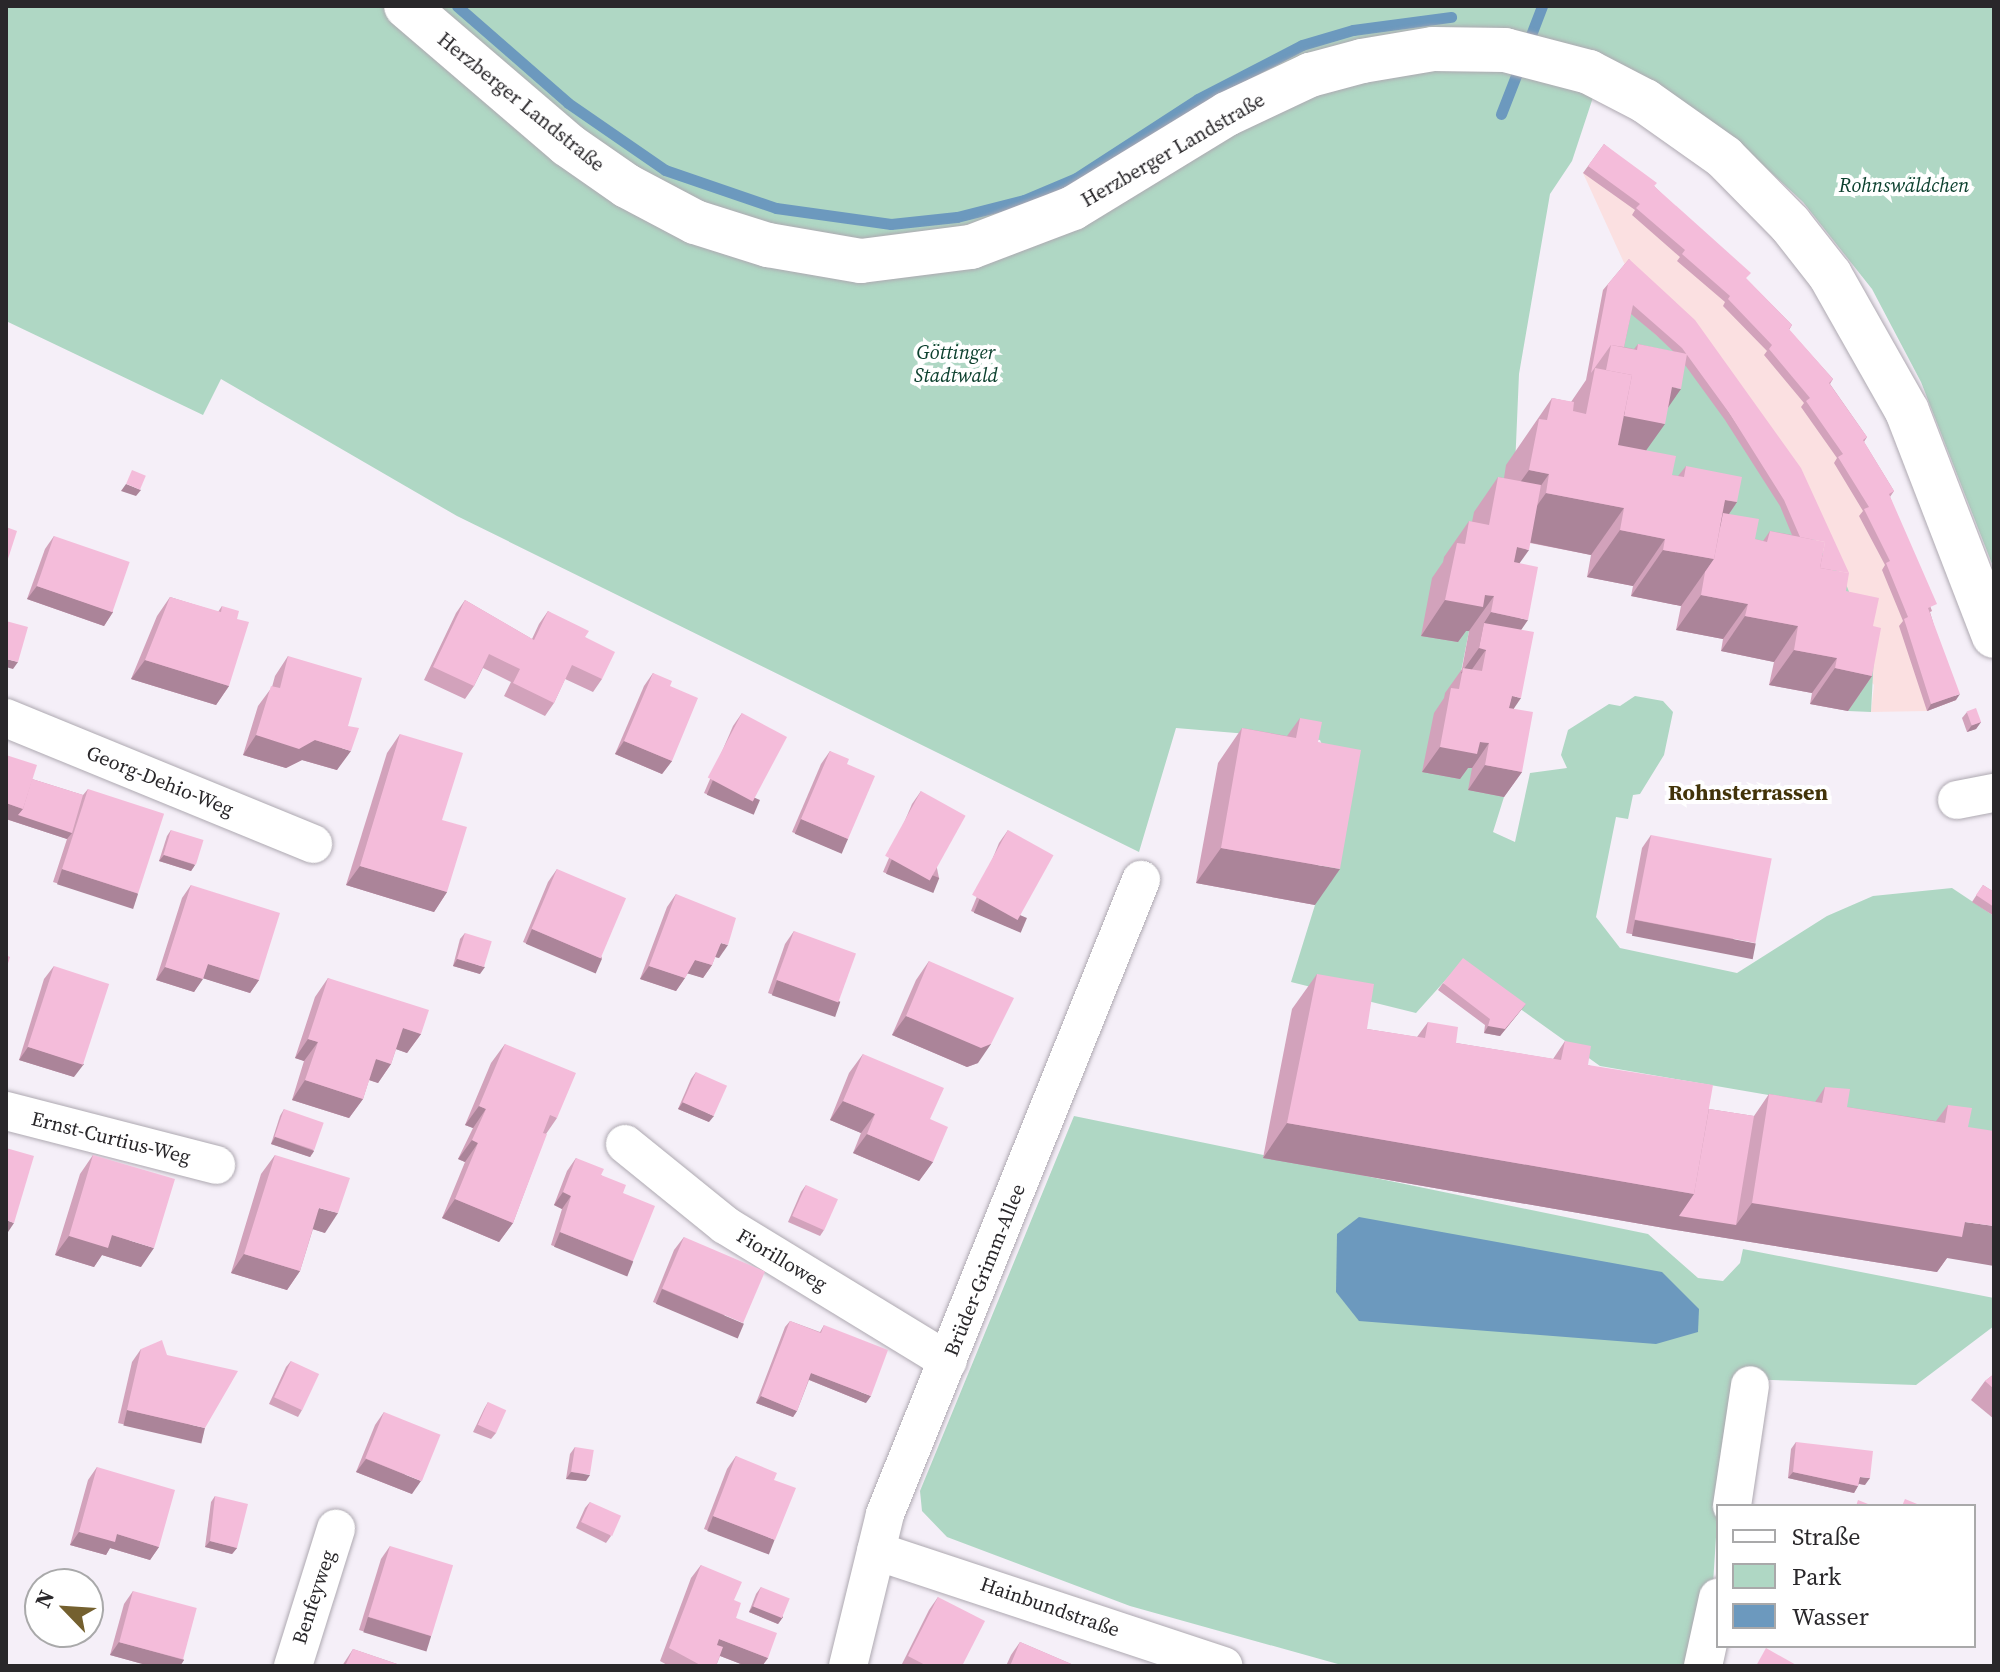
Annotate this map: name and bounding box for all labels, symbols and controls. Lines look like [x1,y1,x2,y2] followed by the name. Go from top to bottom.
[433,27,609,177] street label: Herzberger Landstraße
[1077,88,1269,212] street label: Herzberger Landstraße
[1839,173,1969,197] park label: Rohnswäldchen
[914,340,998,387] park label: Göttinger Stadtwald
[83,741,237,821] street label: Georg-Dehio-Weg
[1668,780,1828,806] district label: Rohnsterrassen
[29,1107,193,1169] street label: Ernst-Curtius-Weg
[939,1180,1031,1360] street label: Brüder-Grimm-Allee
[733,1224,831,1296] street label: Fiorilloweg
[1716,1504,1976,1648] legend
[1792,1520,1860,1553] text: Straße
[288,1547,340,1647] street label: Benfeyweg
[1792,1560,1841,1593] text: Park
[24,1568,104,1648] north arrow
[977,1572,1123,1642] street label: Hainbundstraße
[27,1585,61,1612] text: N
[1792,1600,1869,1633] text: Wasser

